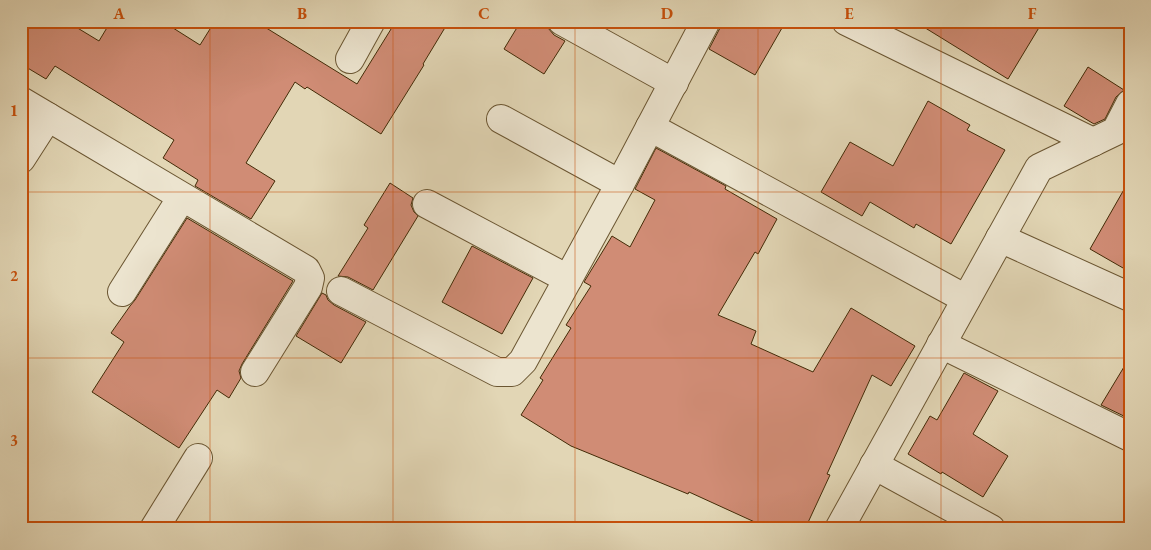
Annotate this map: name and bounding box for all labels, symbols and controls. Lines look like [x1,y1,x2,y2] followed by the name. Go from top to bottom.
[112,3,125,24] text: A
[297,3,307,24] text: B
[478,3,490,24] text: C
[661,3,673,24] text: D
[844,3,854,24] text: E
[1028,3,1037,24] text: F
[10,100,18,121] text: 1
[10,265,19,286] text: 2
[10,430,18,451] text: 3

